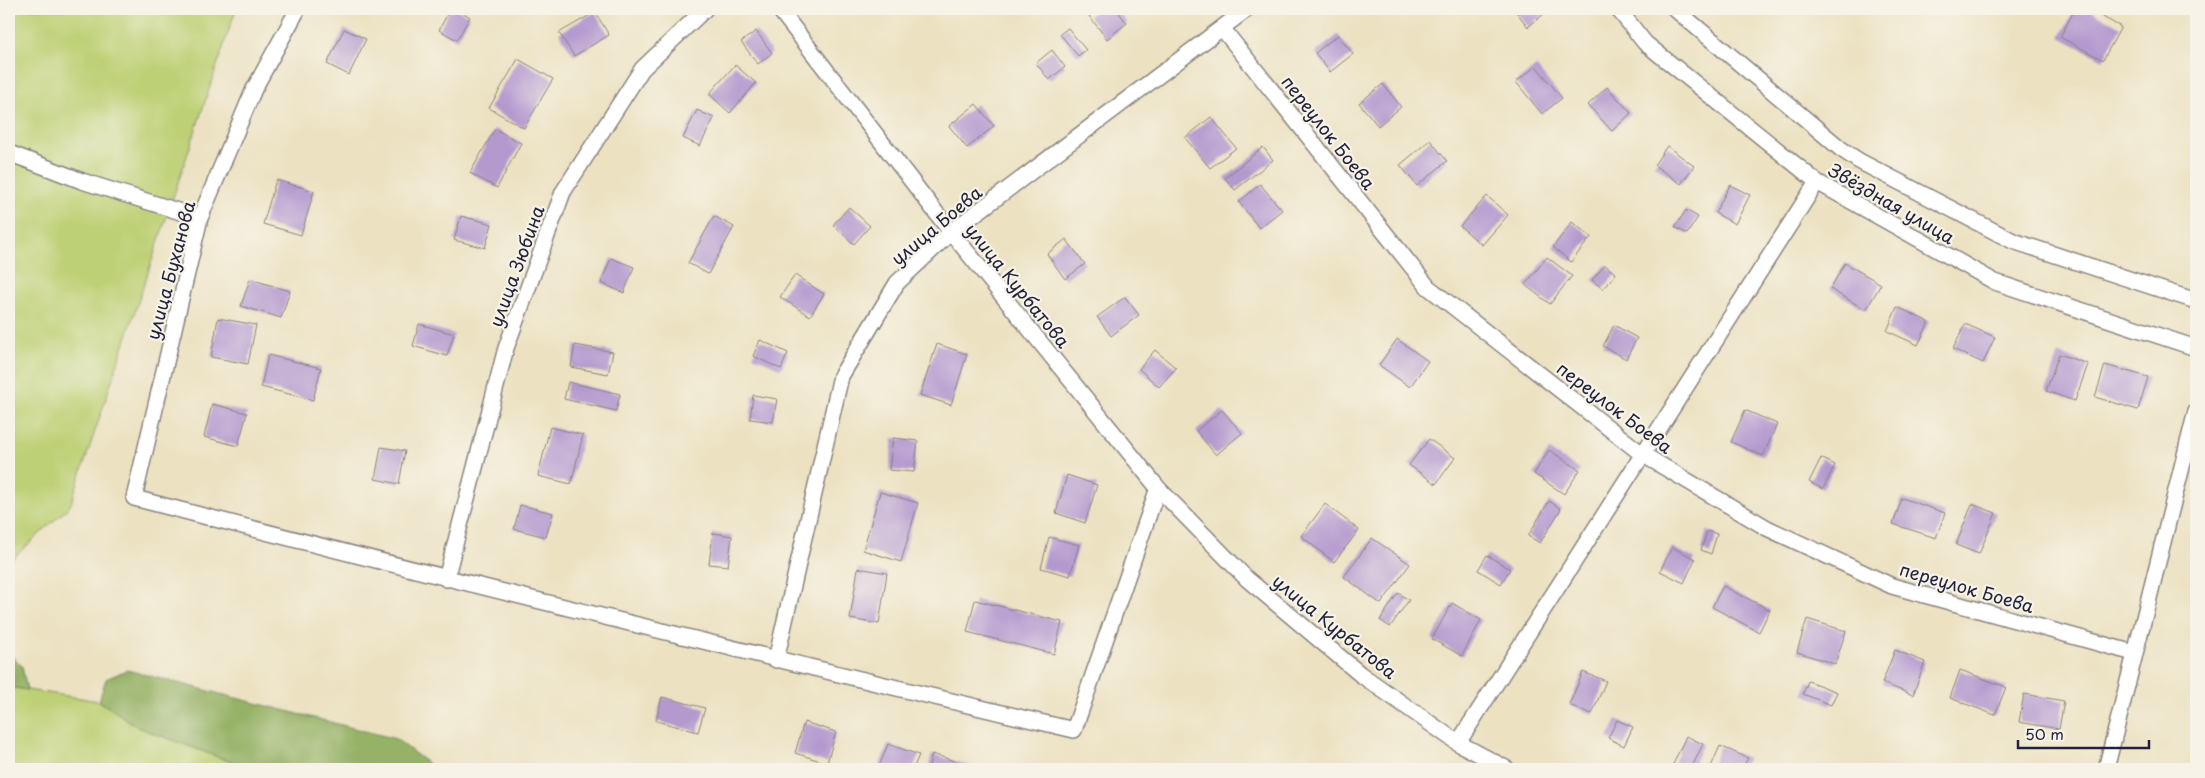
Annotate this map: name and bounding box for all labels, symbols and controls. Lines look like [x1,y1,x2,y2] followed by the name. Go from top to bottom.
[1276,69,1383,196] street label: переулок Боева
[1824,156,1961,250] street label: Звёздная улица
[885,178,988,271] street label: улица Боева
[138,197,202,343] street label: улица Буханова
[482,201,551,331] street label: улица Зюбина
[959,217,1077,354] street label: улица Курбатова
[1551,354,1679,460] street label: переулок Боева
[1897,555,2038,619] street label: переулок Боева
[1267,567,1404,685] street label: улица Курбатова
[2018,718,2149,750] scale bar
[2025,722,2064,745] text: 50 m

